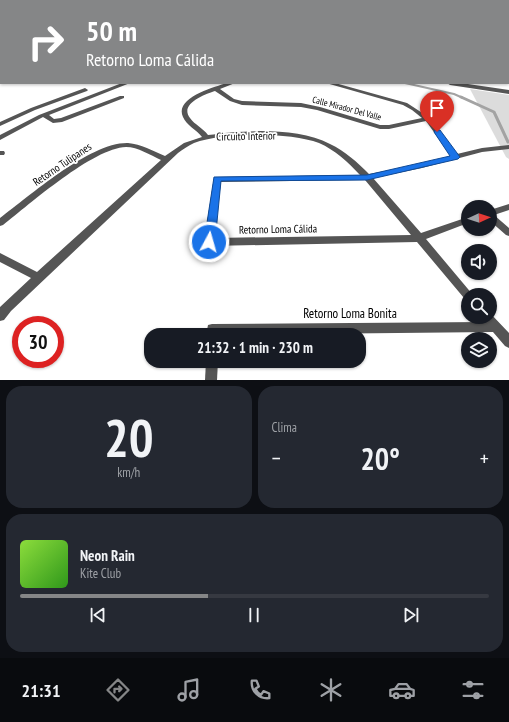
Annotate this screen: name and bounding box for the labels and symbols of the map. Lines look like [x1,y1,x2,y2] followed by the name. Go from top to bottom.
[420,91,454,132] pin
[311,94,383,123] street label: Calle Mirador Del Valle
[216,128,276,144] street label: Circuito Interior
[30,139,94,189] street label: Retorno Tulipanes
[461,200,497,236] north arrow
[188,221,230,263] position arrow
[239,221,317,237] street label: Retorno Loma Cálida
[303,305,397,322] street label: Retorno Loma Bonita
[12,316,64,368] speed limit sign: 30

